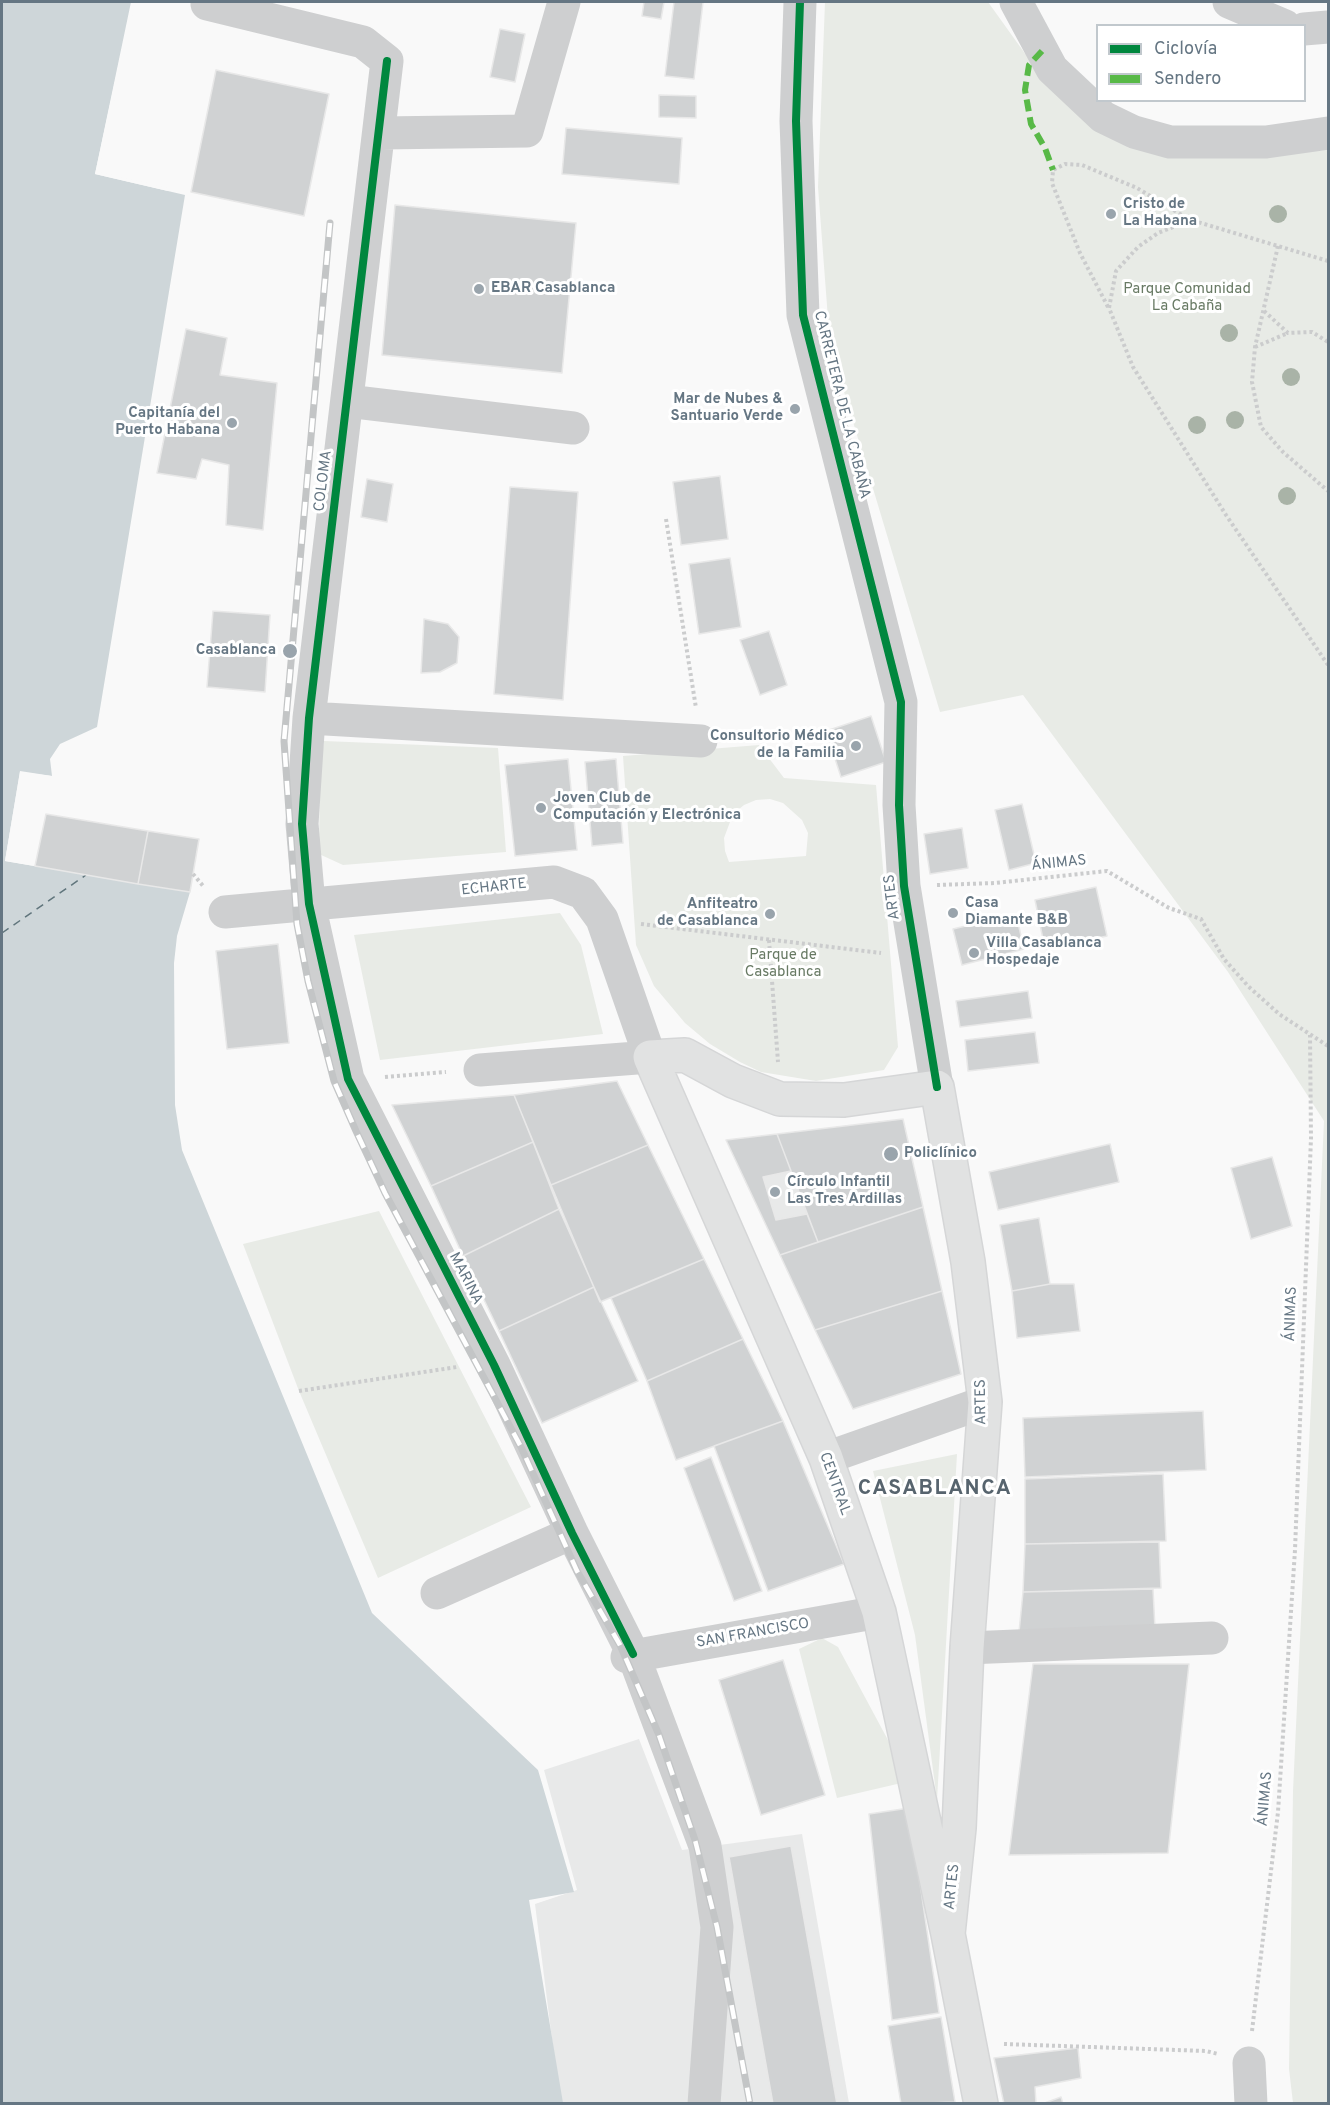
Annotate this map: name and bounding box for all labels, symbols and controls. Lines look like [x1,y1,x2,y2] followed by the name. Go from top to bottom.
[1096,24,1306,102] legend
[1154,38,1217,61] text: Ciclovía
[1154,68,1221,91] text: Sendero
[1123,196,1197,231] place label: Cristo de La Habana
[1104,207,1118,221] marker: Cristo de La Habana
[491,280,615,298] place label: EBAR Casablanca
[1123,281,1251,316] park label: Parque Comunidad La Cabaña
[472,282,486,296] marker: EBAR Casablanca
[809,309,873,501] street label: CARRETERA DE LA CABAÑA
[670,391,783,426] place label: Mar de Nubes & Santuario Verde
[788,402,802,416] marker: Mar de Nubes & Santuario Verde
[115,405,220,440] place label: Capitanía del Puerto Habana
[225,416,239,430] marker: Capitanía del Puerto Habana
[311,449,337,513] street label: COLOMA
[196,642,276,660] place label: Casablanca
[281,642,299,660] marker: Casablanca
[710,728,844,763] place label: Consultorio Médico de la Familia
[849,739,863,753] marker: Consultorio Médico de la Familia
[553,790,741,825] place label: Joven Club de Computación y Electrónica
[534,801,548,815] marker: Joven Club de Computación y Electrónica
[1031,852,1087,876] street label: ÁNIMAS
[881,873,905,921] street label: ARTES
[460,876,528,900] street label: ECHARTE
[965,895,1068,930] place label: Casa Diamante B&B
[657,896,758,931] place label: Anfiteatro de Casablanca
[946,906,960,920] marker: Casa Diamante B&B
[763,907,777,921] marker: Anfiteatro de Casablanca
[986,935,1102,970] place label: Villa Casablanca Hospedaje
[967,946,981,960] marker: Villa Casablanca Hospedaje
[745,947,821,982] park label: Parque de Casablanca
[882,1145,900,1163] marker: Policlínico
[904,1145,977,1163] place label: Policlínico
[787,1174,902,1209] place label: Círculo Infantil Las Tres Ardillas
[768,1185,782,1199] marker: Círculo Infantil Las Tres Ardillas
[444,1250,486,1308] street label: MARINA
[1282,1286,1302,1342] street label: ÁNIMAS
[973,1379,991,1425] street label: ARTES
[814,1450,854,1518] street label: CENTRAL
[858,1477,1012,1503] district label: CASABLANCA
[695,1615,811,1653] street label: SAN FRANCISCO
[1255,1771,1277,1827] street label: ÁNIMAS
[942,1863,964,1911] street label: ARTES

